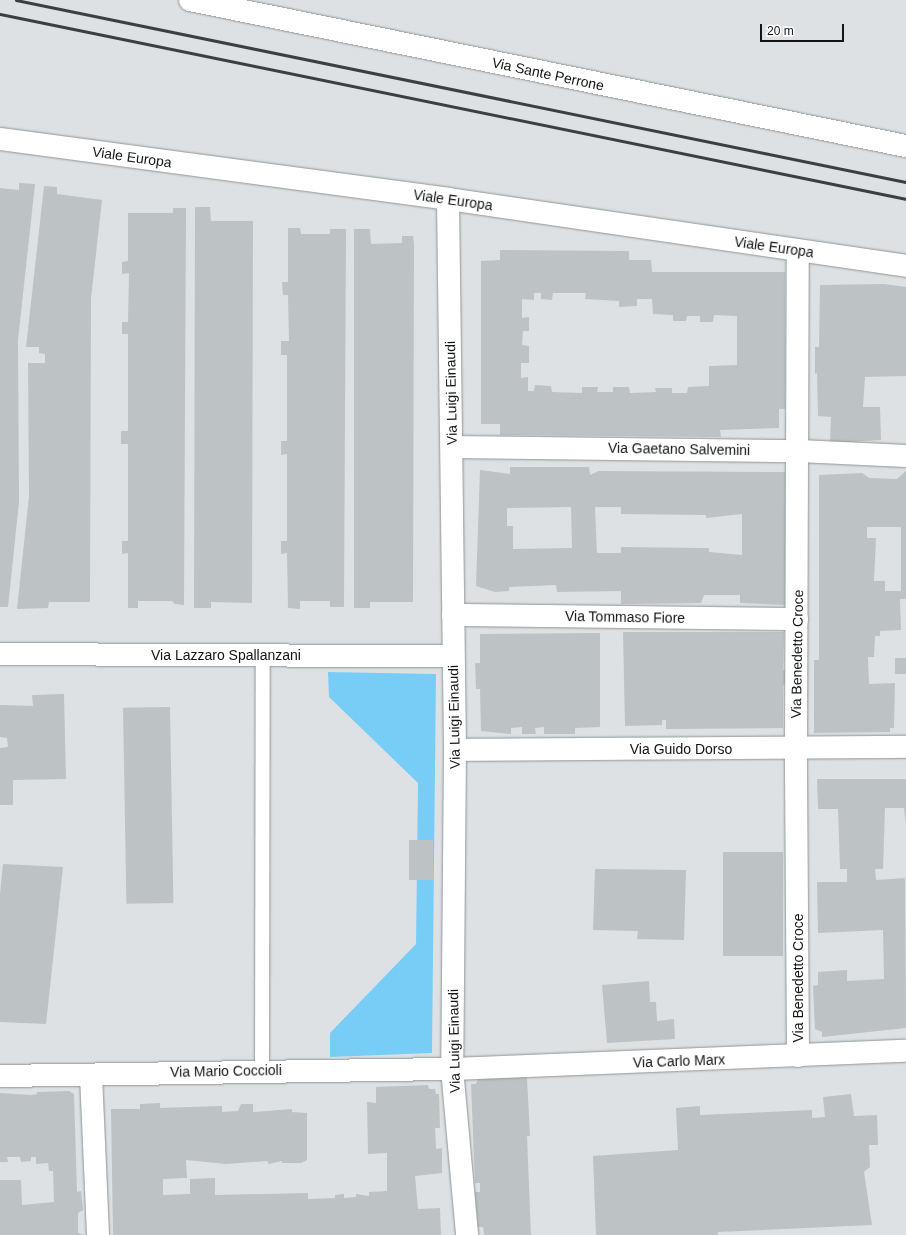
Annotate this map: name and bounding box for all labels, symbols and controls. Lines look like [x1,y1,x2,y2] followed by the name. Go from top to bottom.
[762,16,846,42] scale bar
[767,24,794,38] text: 20 m
[490,54,606,94] street label: Via Sante Perrone
[91,143,173,171] street label: Viale Europa
[412,186,494,214] street label: Viale Europa
[733,233,815,261] street label: Viale Europa
[442,341,460,445] street label: Via Luigi Einaudi
[608,439,750,459] street label: Via Gaetano Salvemini
[787,589,807,719] street label: Via Benedetto Croce
[565,608,685,626] street label: Via Tommaso Fiore
[151,647,301,663] street label: Via Lazzaro Spallanzani
[445,665,463,769] street label: Via Luigi Einaudi
[630,741,732,757] street label: Via Guido Dorso
[790,914,806,1042] street label: Via Benedetto Croce
[445,989,463,1093] street label: Via Luigi Einaudi
[633,1051,725,1071] street label: Via Carlo Marx
[170,1062,282,1080] street label: Via Mario Coccioli

